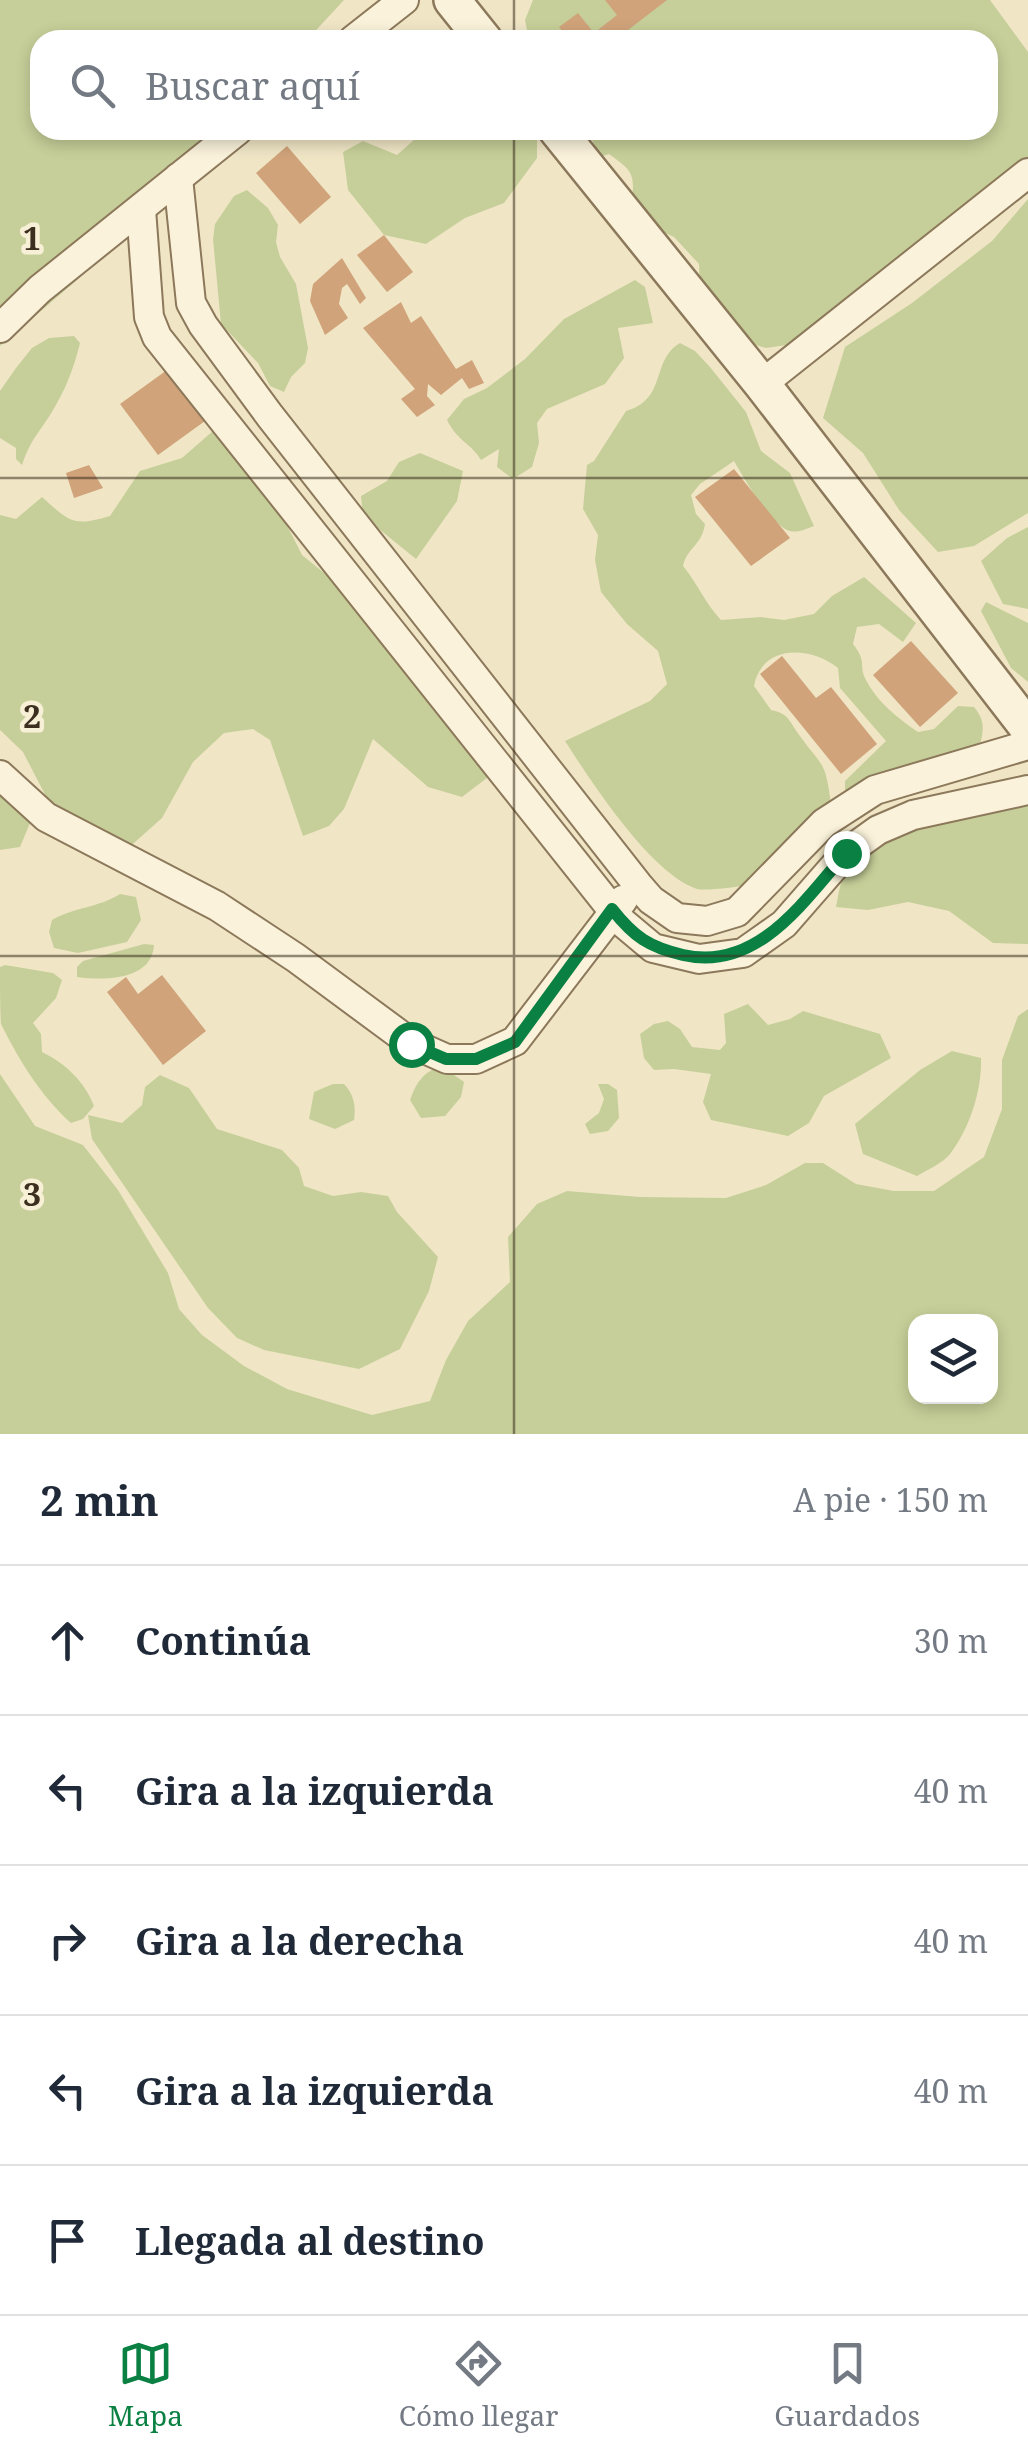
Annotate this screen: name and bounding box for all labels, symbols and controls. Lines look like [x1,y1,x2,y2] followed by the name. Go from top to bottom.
[30,30,998,140] search box
[65,58,120,113] icon: search
[145,59,360,111] text: Buscar aquí
[23,216,41,259] text: 1
[23,694,41,737] text: 2
[824,831,870,877] route end
[389,1022,435,1068] route start
[23,1172,41,1215] text: 3
[908,1314,998,1404] map controls
[908,1314,998,1404] button: layers
[40,1471,159,1528] text: 2 min
[793,1478,988,1521] text: A pie · 150 m
[40,1613,95,1668] icon: ahead
[135,1614,311,1666] text: Continúa
[914,1619,988,1662] text: 30 m
[40,1763,95,1818] icon: left
[135,1764,494,1816] text: Gira a la izquierda
[914,1769,988,1812] text: 40 m
[40,1913,95,1968] icon: right
[135,1914,464,1966] text: Gira a la derecha
[914,1919,988,1962] text: 40 m
[40,2063,95,2118] icon: left
[135,2064,494,2116] text: Gira a la izquierda
[914,2069,988,2112] text: 40 m
[40,2213,95,2268] icon: arrive
[135,2214,485,2266] text: Llegada al destino
[108,2336,183,2434] tab: Mapa
[399,2336,558,2434] tab: Cómo llegar
[774,2336,920,2434] tab: Guardados

